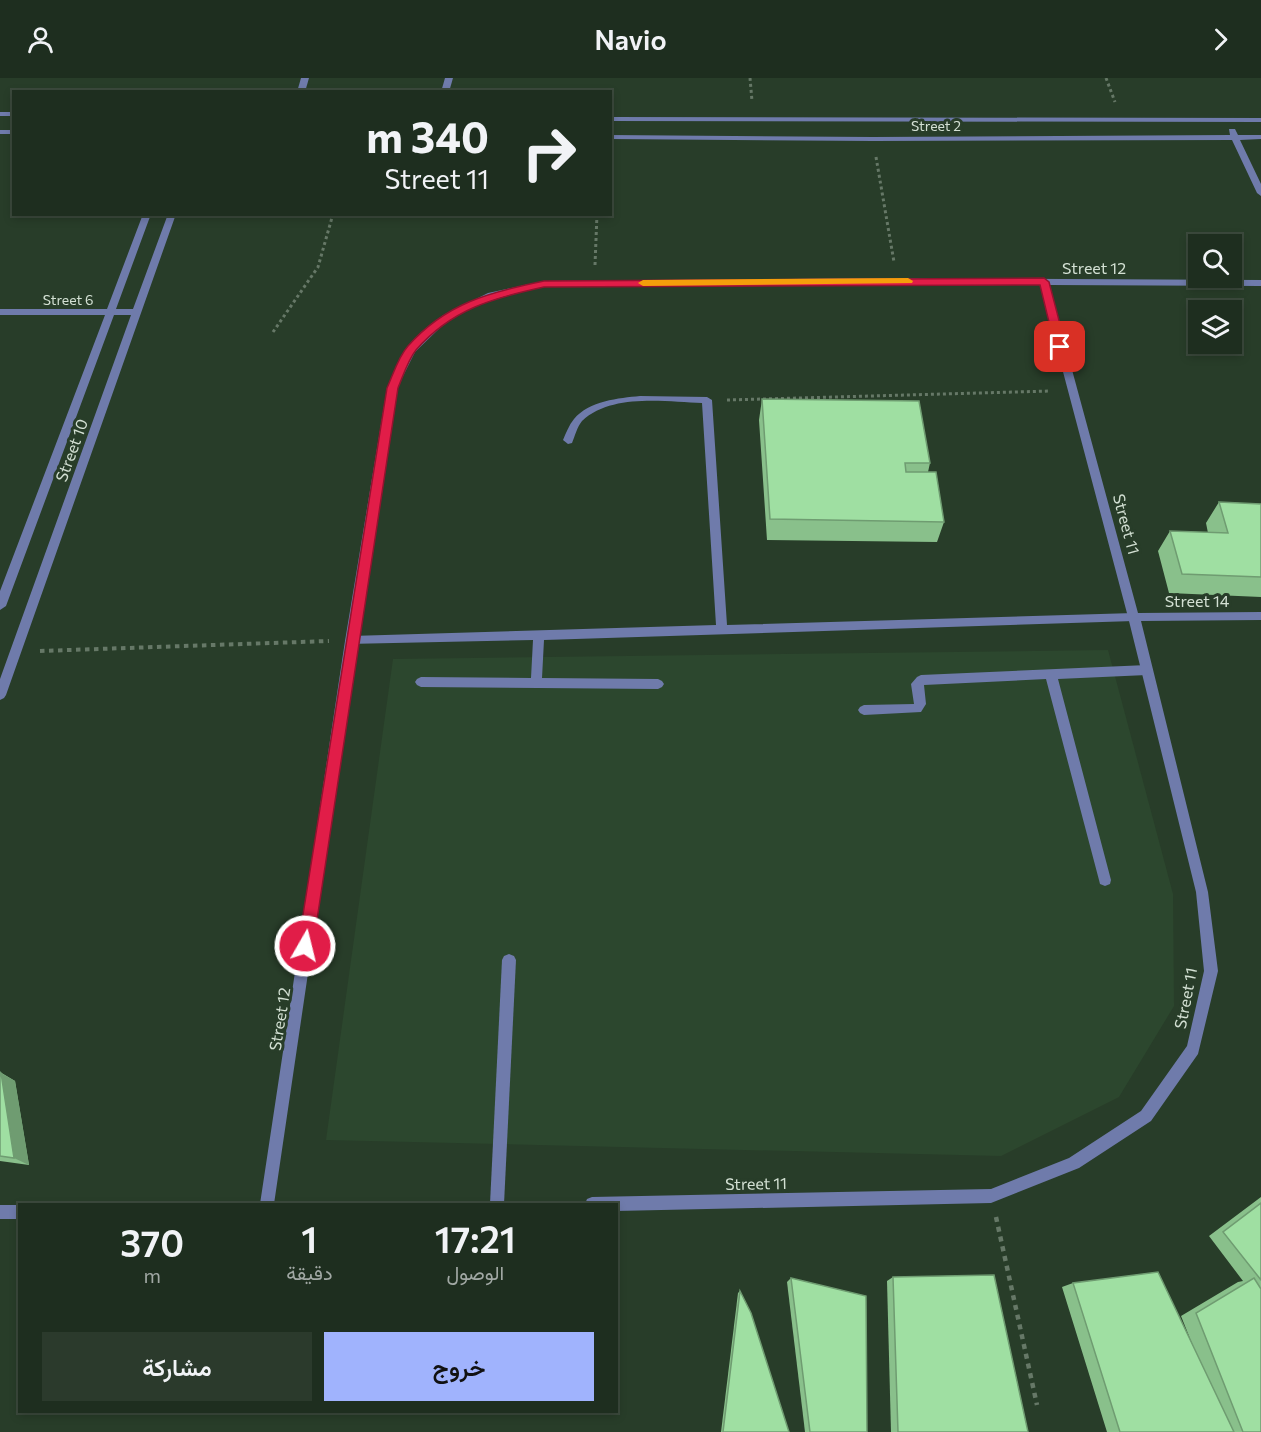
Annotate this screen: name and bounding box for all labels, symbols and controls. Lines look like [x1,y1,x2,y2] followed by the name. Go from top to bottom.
[24,23,57,56] icon: person
[594,23,667,56] text: Navio
[1204,23,1237,56] icon: forward
[366,110,489,162] text: 340 m
[510,114,588,192] icon: right
[911,117,961,134] street label: Street 2
[384,162,489,195] text: Street 11
[1188,234,1242,354] map controls
[1188,234,1242,288] button: search
[1062,258,1126,277] street label: Street 12
[43,291,93,308] street label: Street 6
[1188,300,1242,354] button: layers
[1034,321,1085,372] pin
[1043,330,1076,363] icon: arrive
[51,416,91,484] street label: Street 10
[1110,492,1144,556] street label: Street 11
[1165,591,1230,610] street label: Street 14
[273,914,337,978] position arrow
[1170,966,1200,1030] street label: Street 11
[265,986,293,1052] street label: Street 12
[725,1173,787,1193] street label: Street 11
[301,1216,317,1260] text: 1
[435,1216,516,1260] text: 17:21
[120,1220,184,1264] text: 370
[286,1260,333,1284] text: دقيقة
[446,1260,504,1284] text: الوصول
[143,1263,161,1287] text: m
[42,1332,312,1401] button: مشاركة
[324,1332,594,1401] button: خروج

